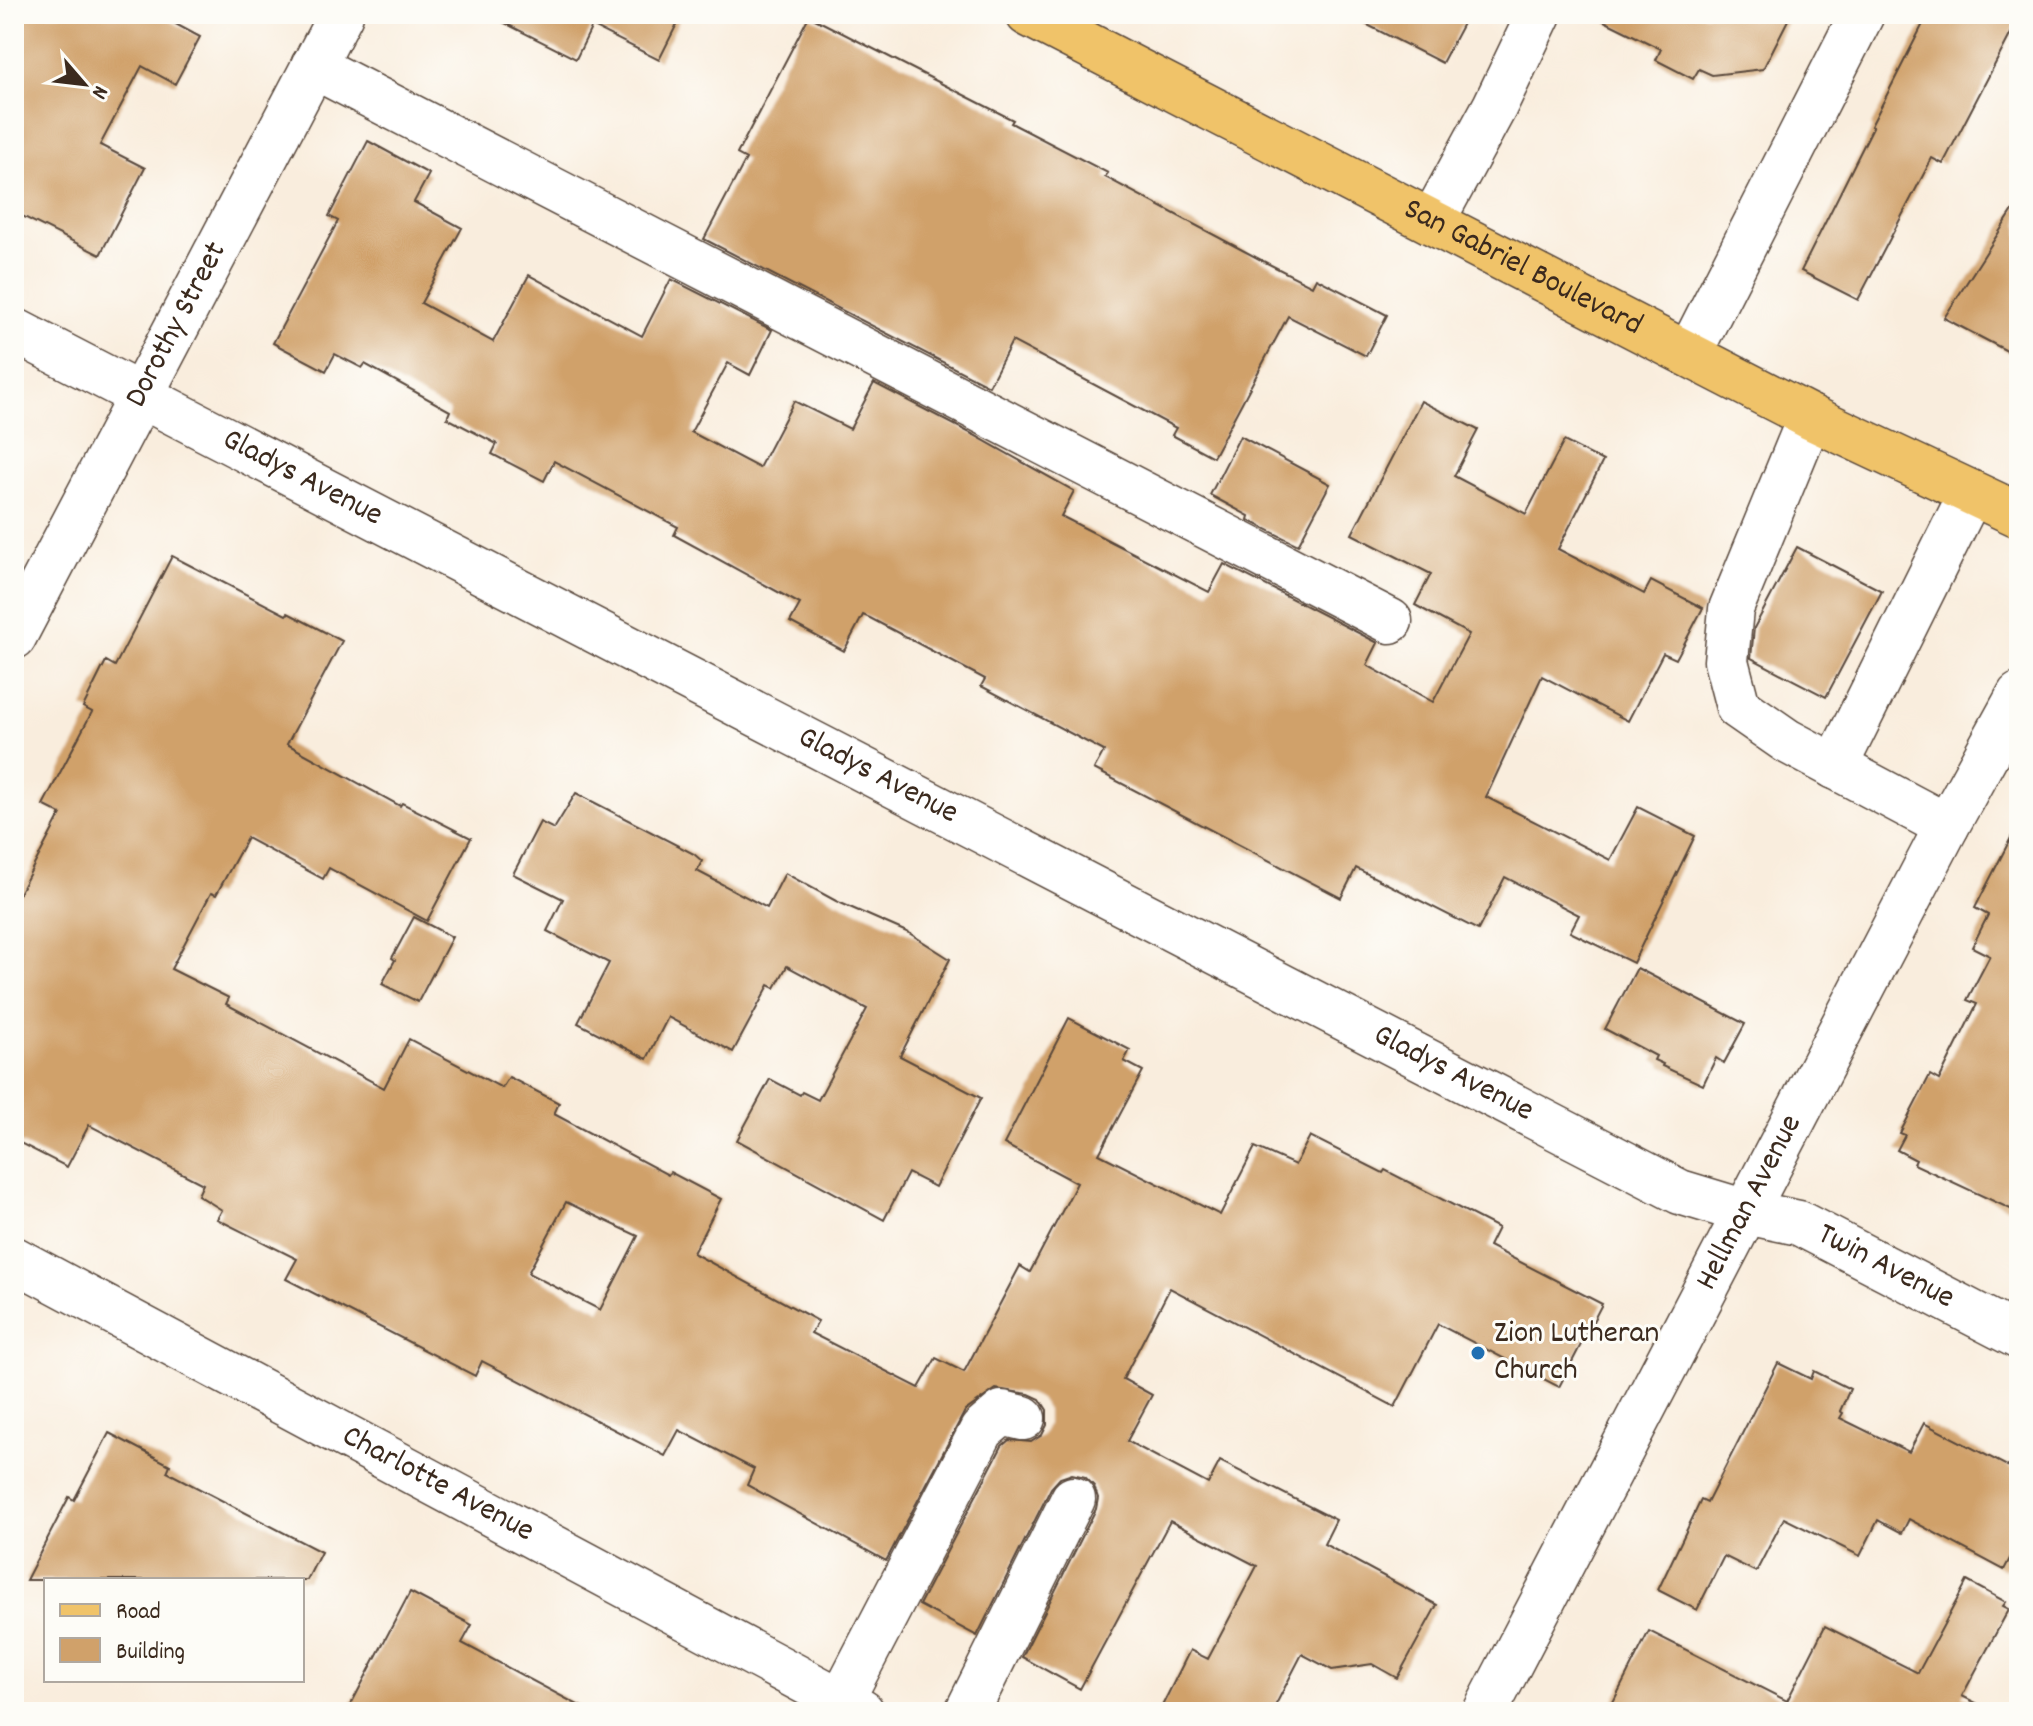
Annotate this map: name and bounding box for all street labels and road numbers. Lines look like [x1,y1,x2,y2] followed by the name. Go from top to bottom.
[1395,188,1650,349] street label: San Gabriel Boulevard
[115,234,240,416] street label: Dorothy Street
[213,418,390,540] street label: Gladys Avenue
[789,716,966,837] street label: Gladys Avenue
[1364,1014,1541,1135] street label: Gladys Avenue
[1686,1107,1815,1299] street label: Hellman Avenue
[1808,1213,1962,1322] street label: Twin Avenue
[333,1415,542,1555] street label: Charlotte Avenue

